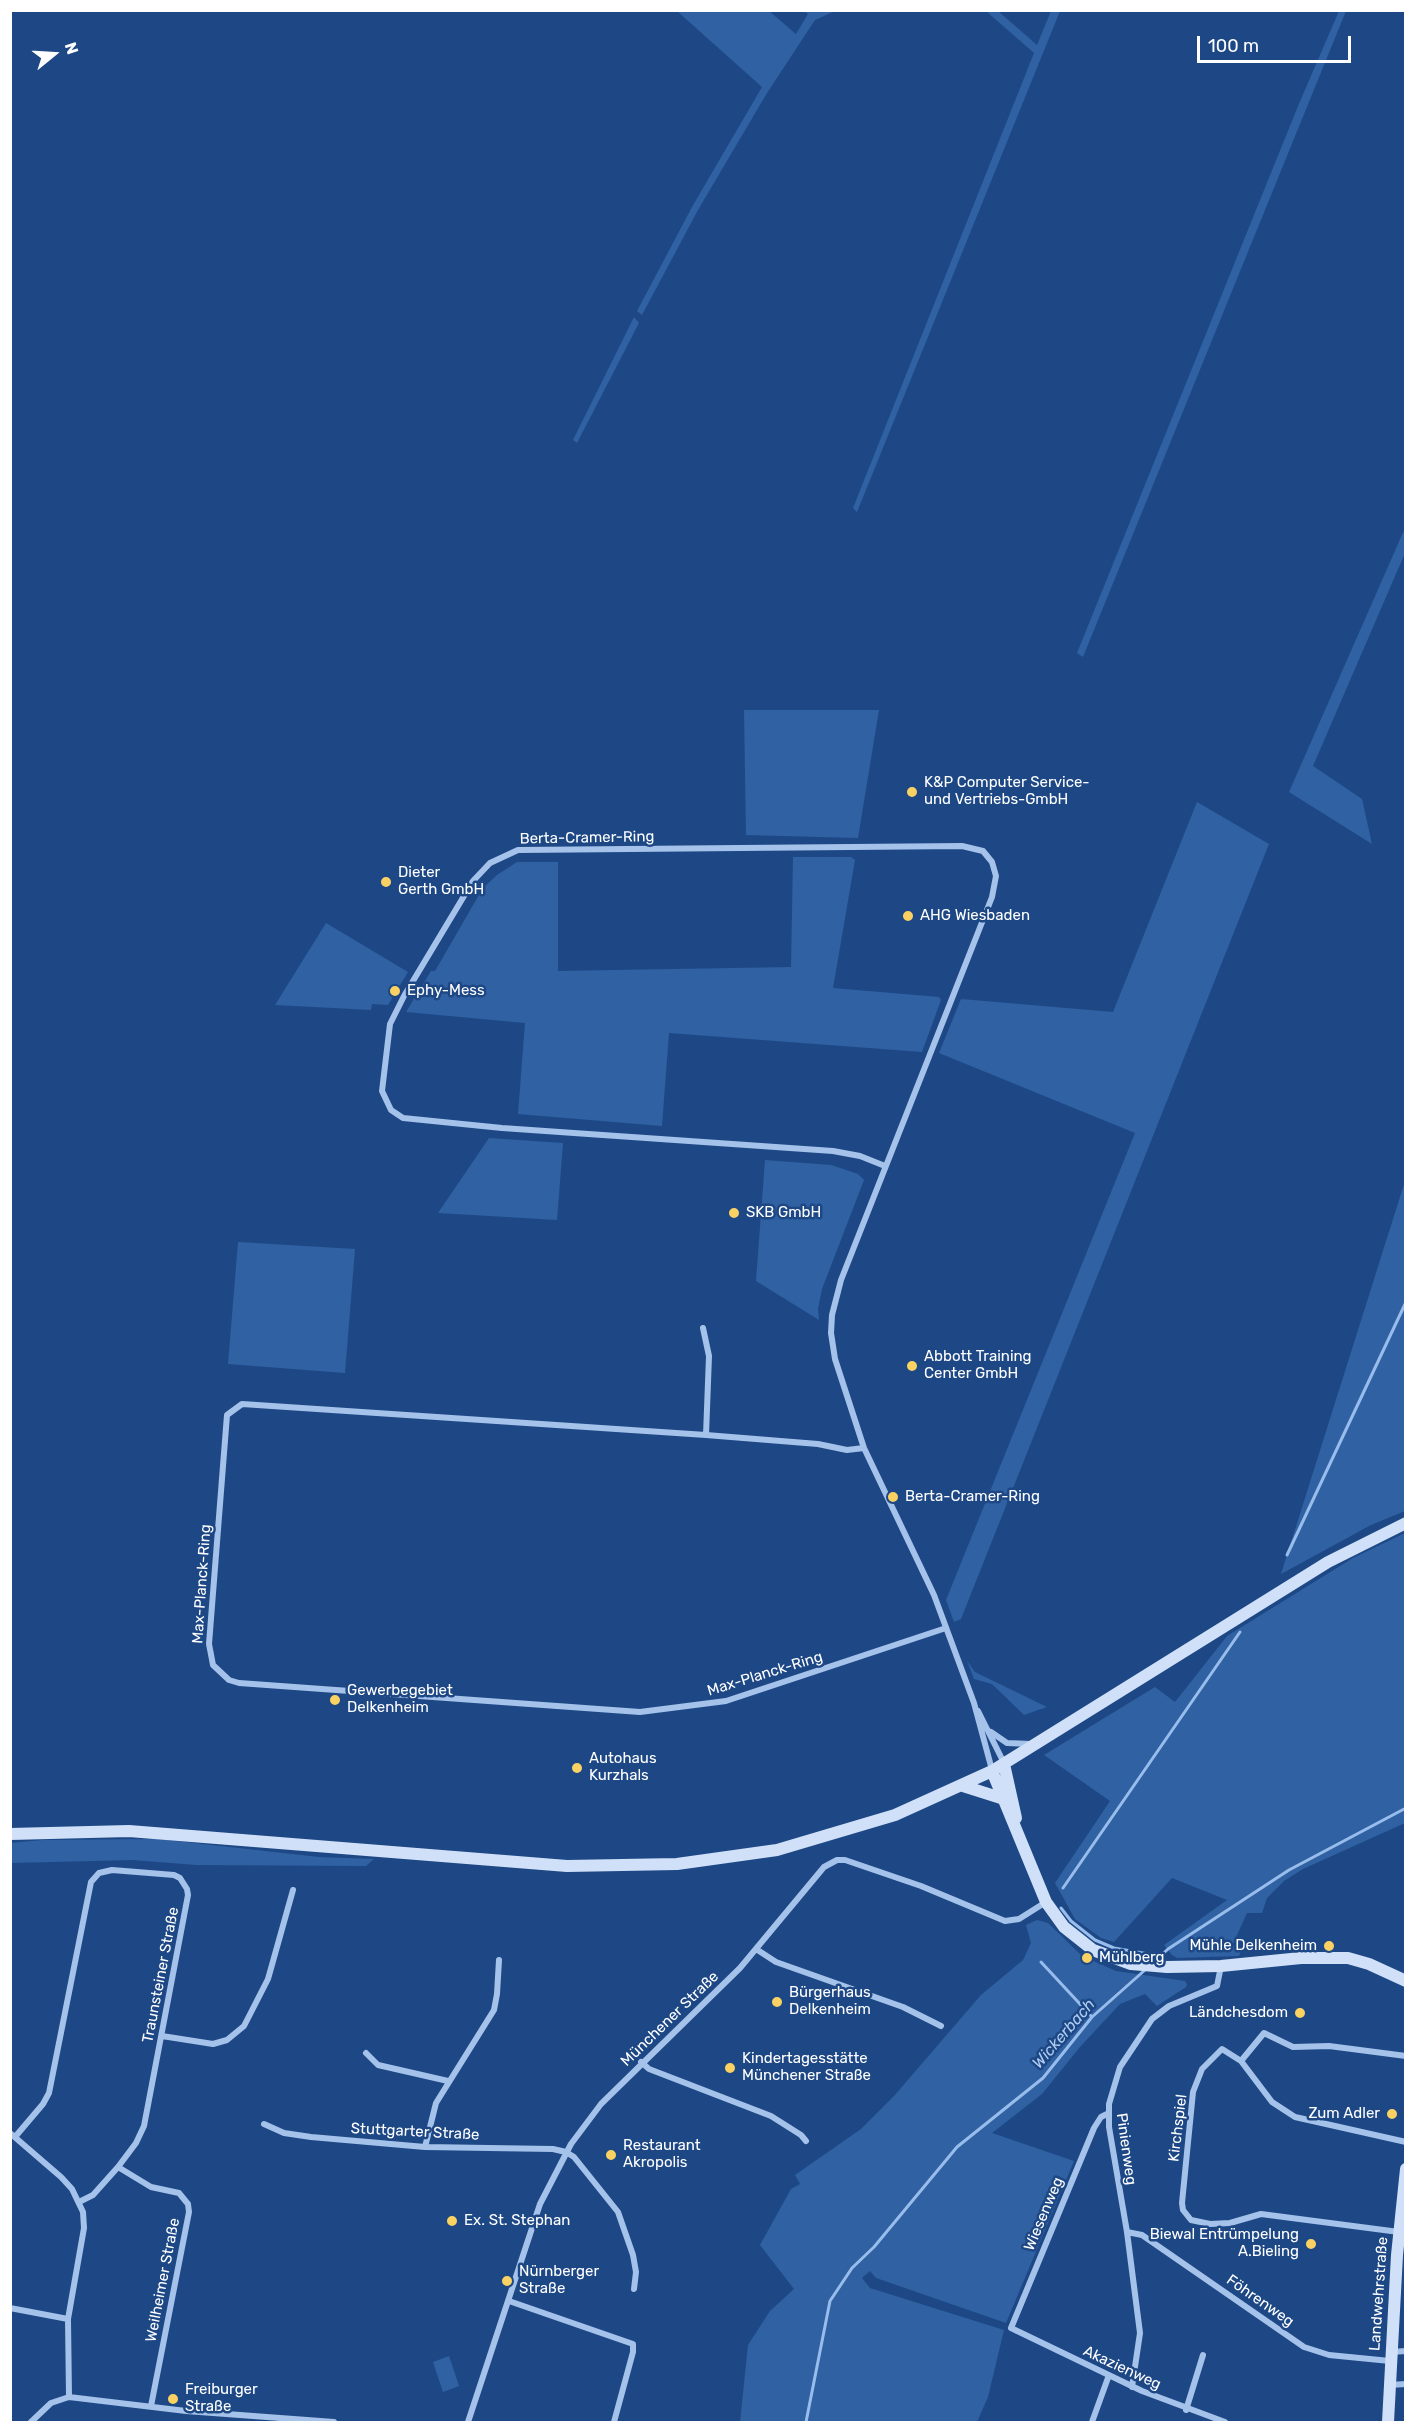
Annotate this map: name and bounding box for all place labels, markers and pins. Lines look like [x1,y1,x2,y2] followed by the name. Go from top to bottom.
[924,774,1090,809] place label: K&P Computer Service- und Vertriebs-GmbH
[905,785,919,799] marker: K&P Computer Service- und Vertriebs-GmbH
[398,864,484,899] place label: Dieter Gerth GmbH
[379,875,393,889] marker: Dieter Gerth GmbH
[920,907,1030,925] place label: AHG Wiesbaden
[901,909,915,923] marker: AHG Wiesbaden
[407,982,485,1000] place label: Ephy-Mess
[388,984,402,998] marker: Ephy-Mess
[746,1204,821,1222] place label: SKB GmbH
[727,1206,741,1220] marker: SKB GmbH
[924,1348,1032,1383] place label: Abbott Training Center GmbH
[905,1359,919,1373] marker: Abbott Training Center GmbH
[905,1488,1040,1506] place label: Berta-Cramer-Ring
[886,1490,900,1504] marker: Berta-Cramer-Ring
[347,1682,453,1717] place label: Gewerbegebiet Delkenheim
[328,1693,342,1707] marker: Gewerbegebiet Delkenheim
[589,1750,657,1785] place label: Autohaus Kurzhals
[570,1761,584,1775] marker: Autohaus Kurzhals
[1189,1937,1317,1955] place label: Mühle Delkenheim
[1322,1939,1336,1953] marker: Mühle Delkenheim
[1099,1949,1165,1967] place label: Mühlberg
[1080,1951,1094,1965] marker: Mühlberg
[789,1984,871,2019] place label: Bürgerhaus Delkenheim
[770,1995,784,2009] marker: Bürgerhaus Delkenheim
[1189,2004,1288,2022] place label: Ländchesdom
[1293,2006,1307,2020] marker: Ländchesdom
[742,2050,871,2085] place label: Kindertagesstätte Münchener Straße
[723,2061,737,2075] marker: Kindertagesstätte Münchener Straße
[1309,2105,1380,2123] place label: Zum Adler
[1385,2107,1399,2121] marker: Zum Adler
[623,2137,701,2172] place label: Restaurant Akropolis
[604,2148,618,2162] marker: Restaurant Akropolis
[464,2212,570,2230] place label: Ex. St. Stephan
[445,2214,459,2228] marker: Ex. St. Stephan
[1150,2226,1299,2261] place label: Biewal Entrümpelung A.Bieling
[1304,2237,1318,2251] marker: Biewal Entrümpelung A.Bieling
[519,2263,599,2298] place label: Nürnberger Straße
[500,2274,514,2288] marker: Nürnberger Straße
[185,2381,258,2416] place label: Freiburger Straße
[166,2392,180,2406] marker: Freiburger Straße

